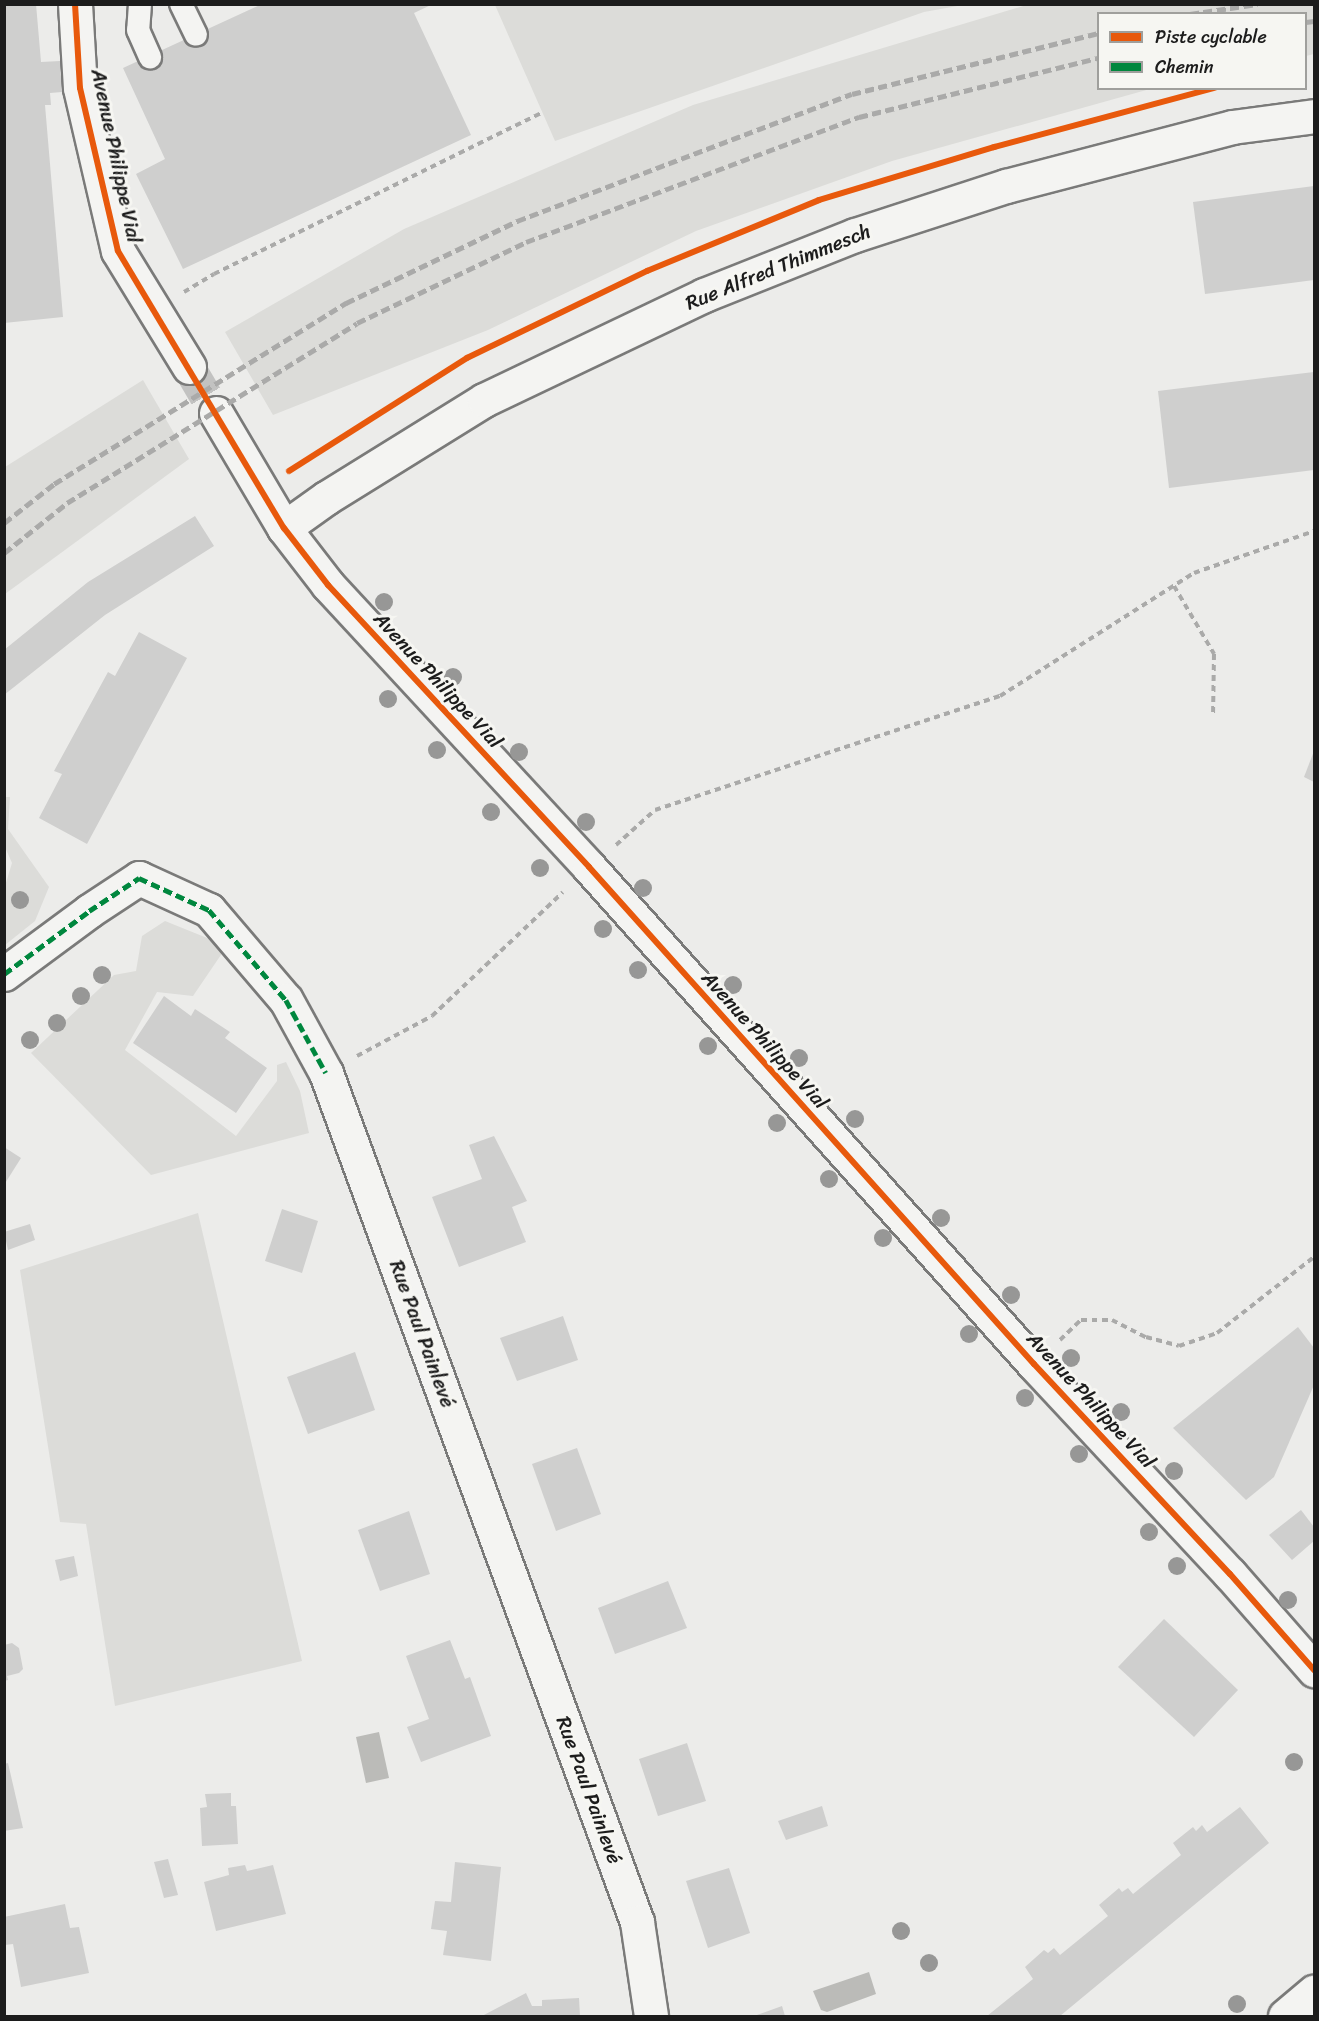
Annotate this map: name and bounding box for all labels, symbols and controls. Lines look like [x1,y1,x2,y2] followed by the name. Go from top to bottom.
[1097,12,1307,90] legend
[1155,21,1267,53] text: Piste cyclable
[1155,51,1213,83] text: Chemin
[86,67,146,245] street label: Avenue Philippe Vial
[682,219,874,315] street label: Rue Alfred Thimmesch
[369,607,507,753] street label: Avenue Philippe Vial
[697,966,833,1114] street label: Avenue Philippe Vial
[384,1257,460,1411] street label: Rue Paul Painlevé
[1022,1327,1160,1473] street label: Avenue Philippe Vial
[551,1713,627,1867] street label: Rue Paul Painlevé

